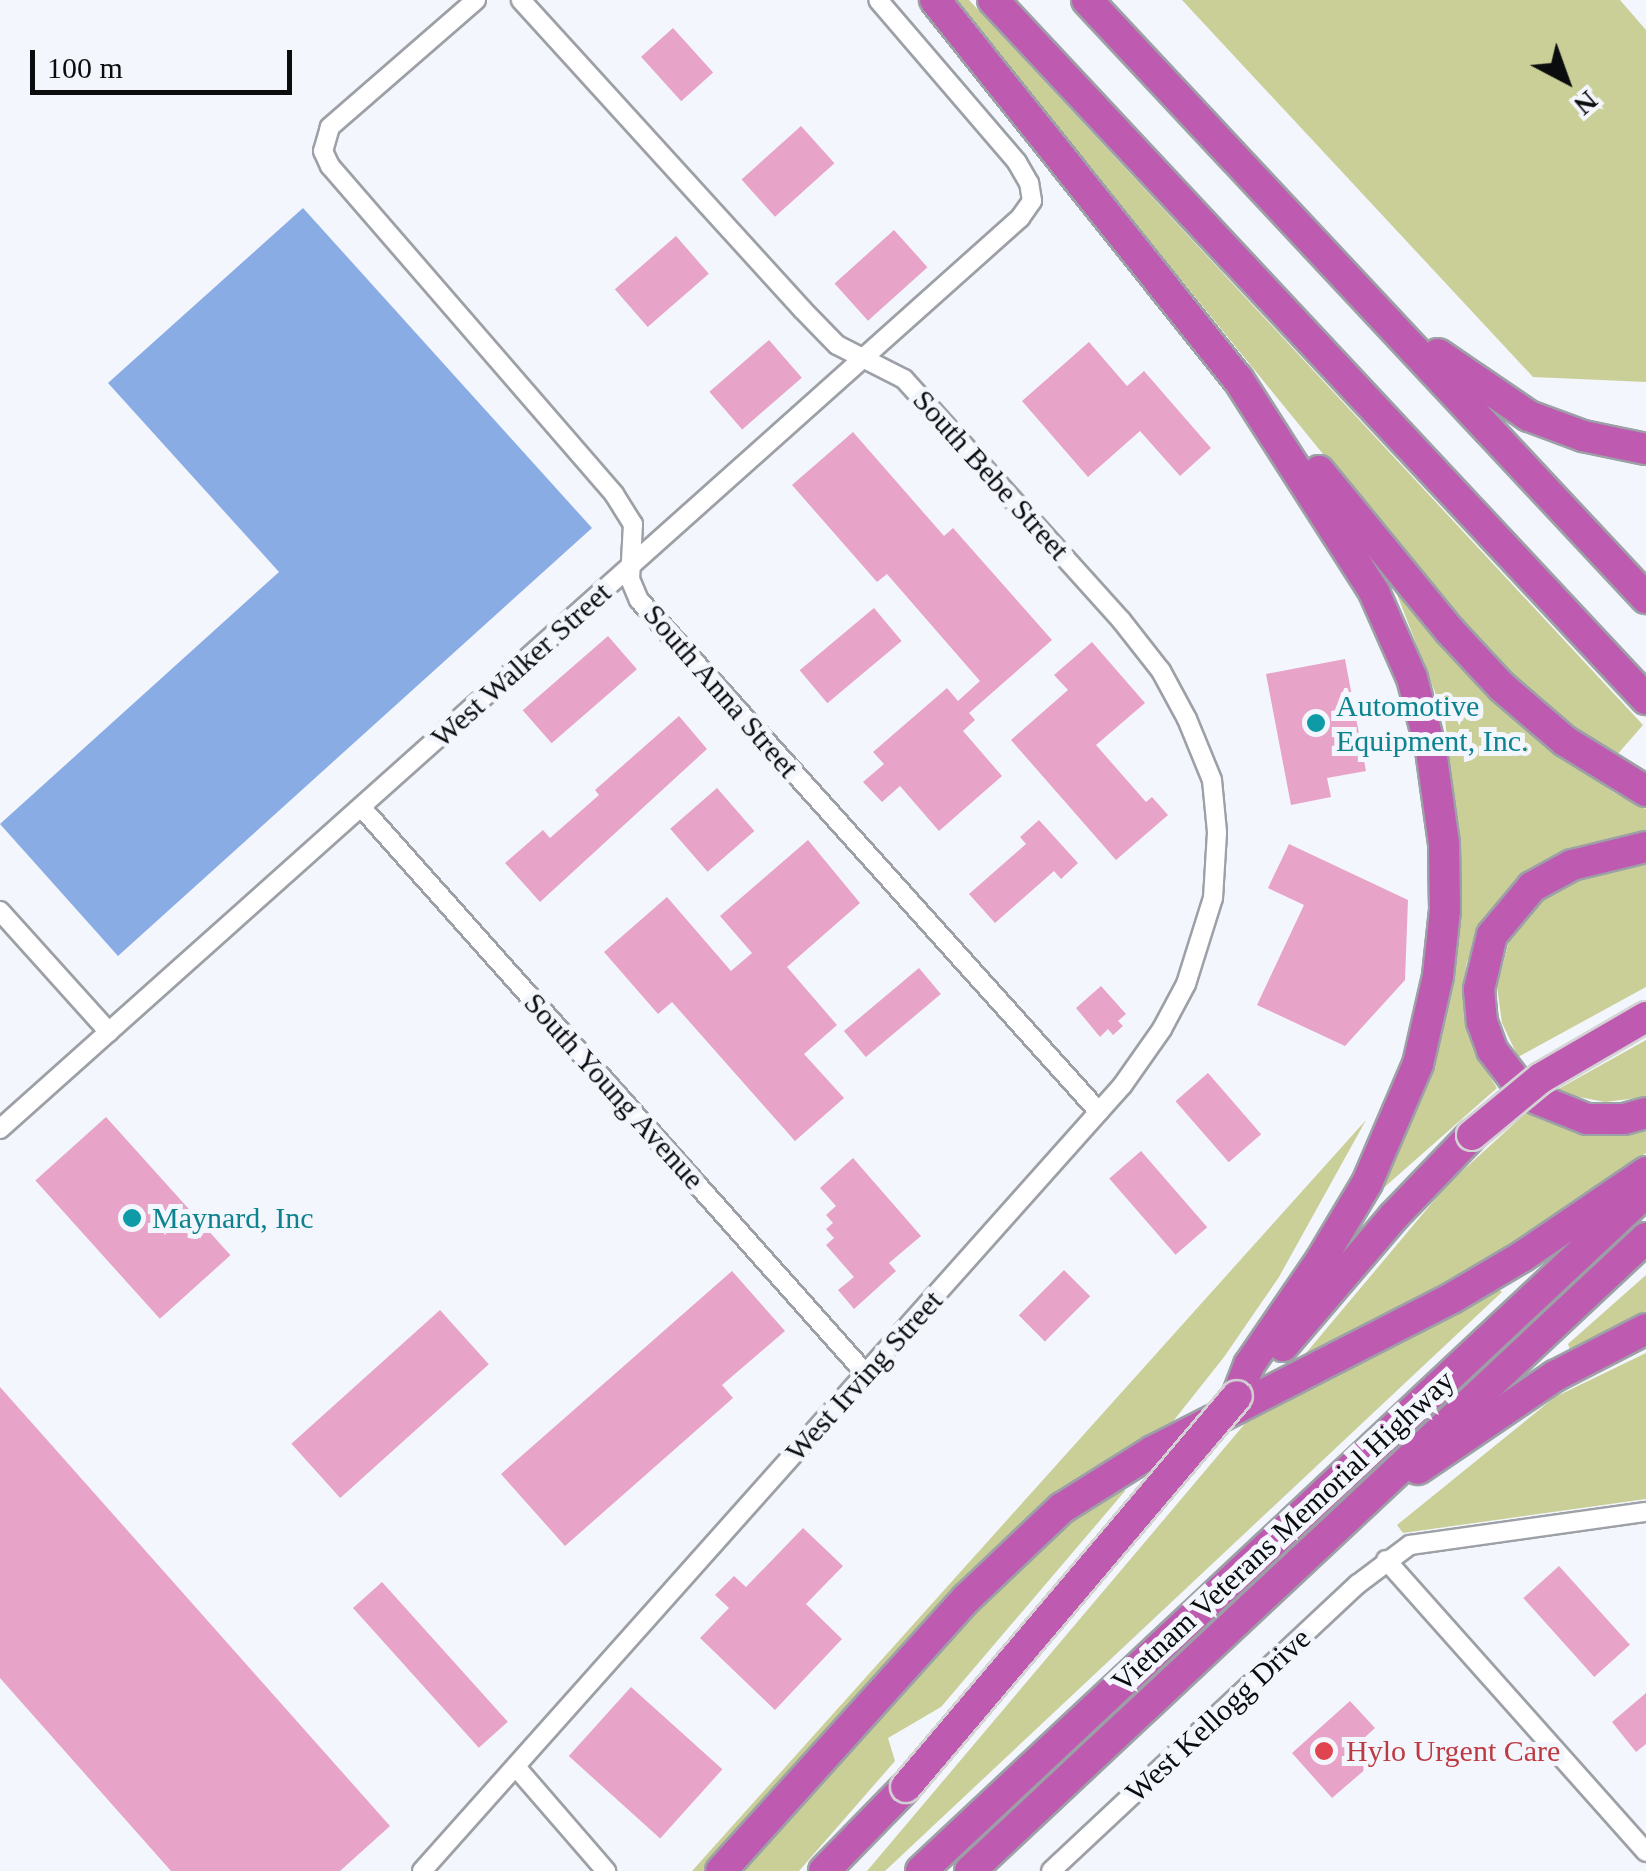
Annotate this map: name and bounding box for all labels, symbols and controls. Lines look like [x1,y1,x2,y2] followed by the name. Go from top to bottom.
[35,30,298,92] scale bar
[1516,30,1616,130] north arrow
[47,51,123,84] text: 100 m
[1568,85,1604,121] text: N
[905,382,1077,568] street label: South Bebe Street
[423,575,619,755] street label: West Walker Street
[635,596,807,786] street label: South Anna Street
[1336,688,1528,758] place label: Automotive Equipment, Inc.
[1305,712,1327,734] marker: Automotive Equipment, Inc.
[515,984,713,1198] street label: South Young Avenue
[152,1200,314,1236] place label: Maynard, Inc
[121,1207,143,1229] marker: Maynard, Inc
[778,1283,950,1469] street label: West Irving Street
[1104,1362,1462,1700] street label: Vietnam Veterans Memorial Highway
[1118,1620,1318,1810] street label: West Kellogg Drive
[1346,1733,1560,1769] place label: Hylo Urgent Care
[1311,1738,1337,1764] marker: Hylo Urgent Care

